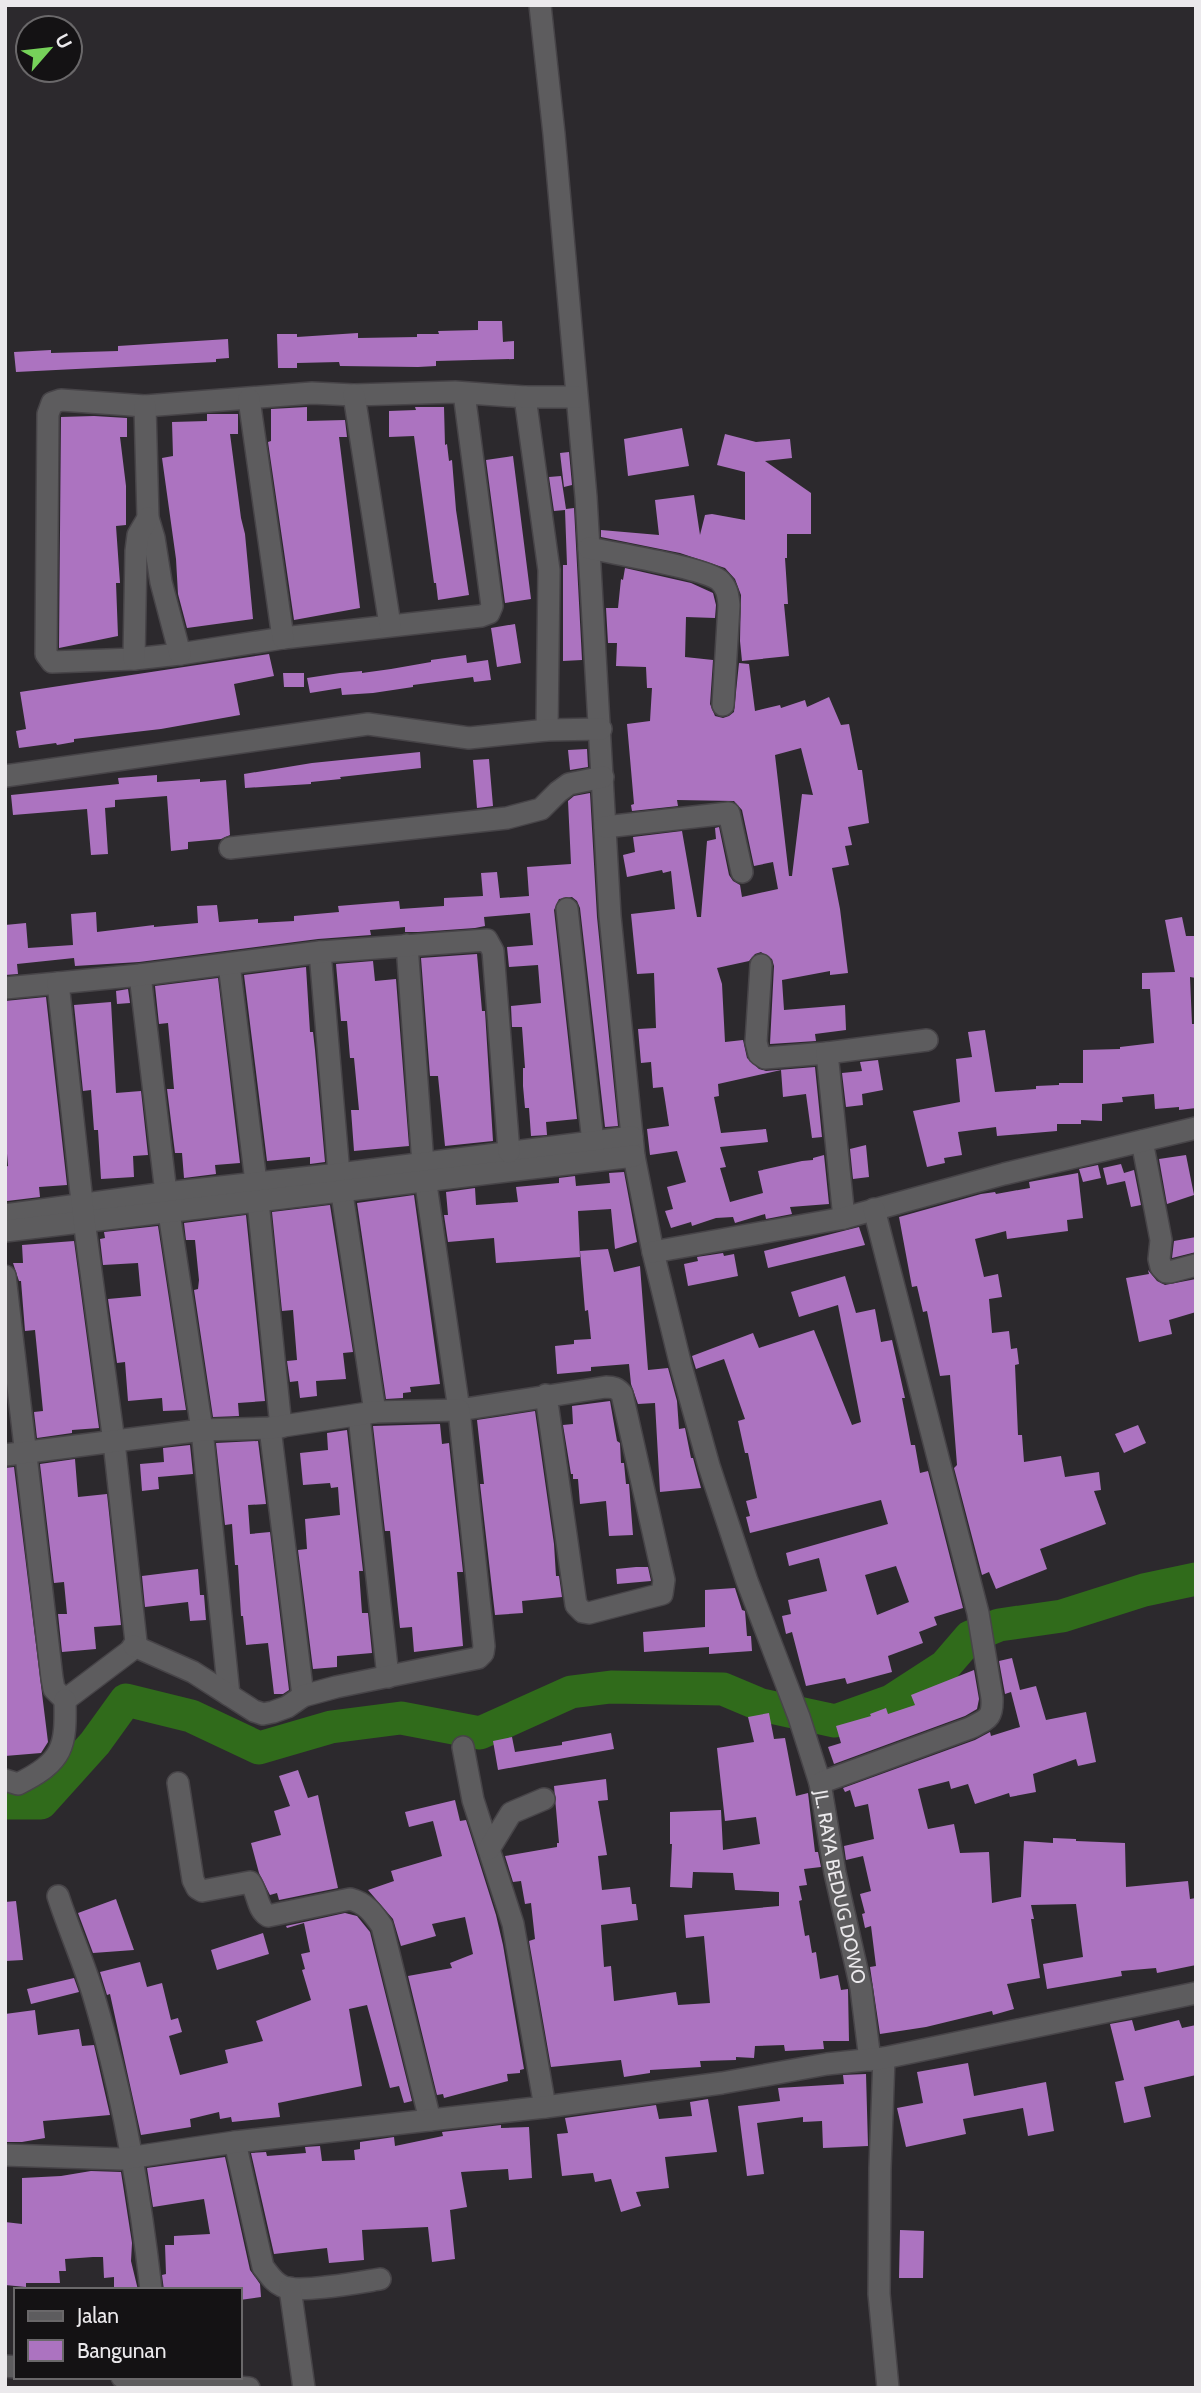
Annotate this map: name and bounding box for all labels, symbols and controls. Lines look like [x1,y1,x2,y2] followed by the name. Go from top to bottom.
[14,14,84,84] north arrow
[50,30,77,53] text: U
[810,1787,871,1986] street label: JL. RAYA BEDUG DOWO
[14,2288,242,2379] legend
[76,2303,119,2328] text: Jalan
[77,2338,166,2363] text: Bangunan

